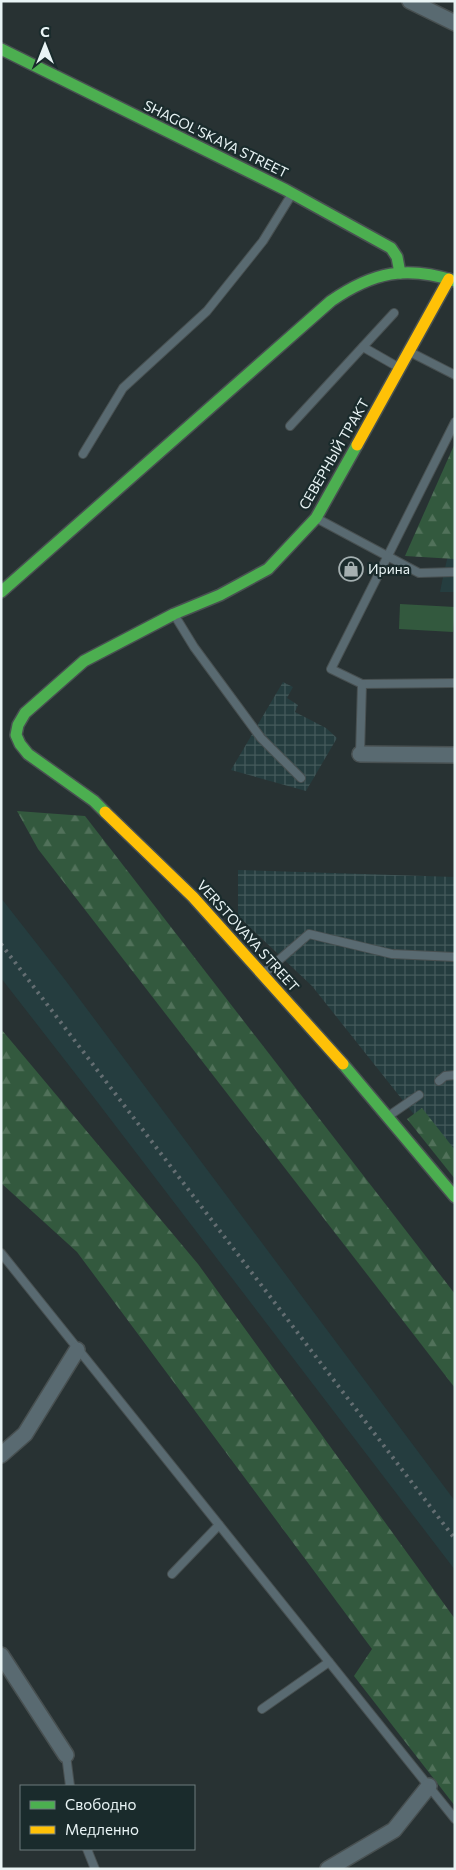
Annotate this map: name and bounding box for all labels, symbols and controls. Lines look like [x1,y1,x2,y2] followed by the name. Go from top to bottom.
[20,20,70,70] north arrow
[40,23,50,40] text: С
[141,96,291,181] street label: SHAGOL'SKAYA STREET
[295,395,372,512] street label: СЕВЕРНЫЙ ТРАКТ
[338,556,364,582] shop icon: Ирина
[368,560,410,577] place label: Ирина
[194,876,303,995] street label: VERSTOVAYA STREET
[20,1785,195,1850] legend
[65,1795,136,1813] text: Свободно
[65,1820,139,1838] text: Медленно

